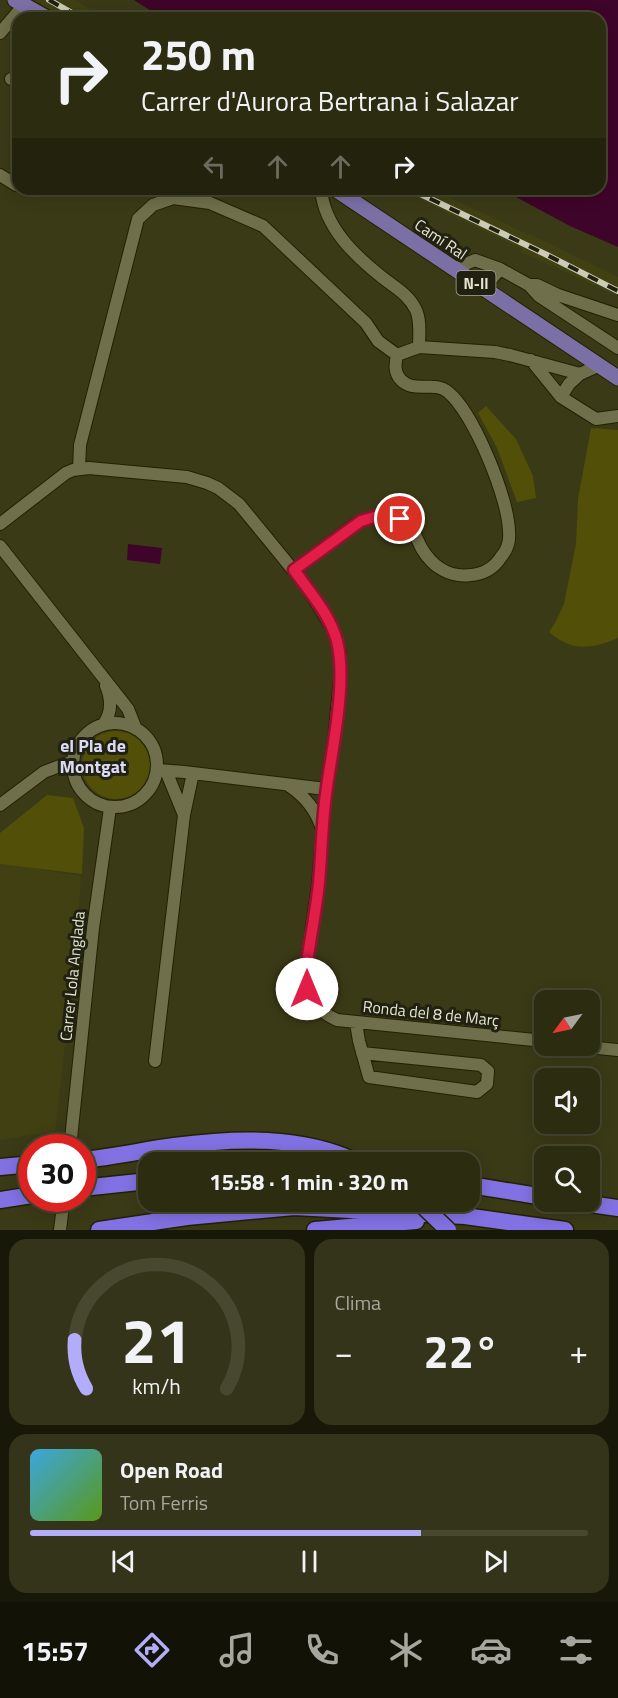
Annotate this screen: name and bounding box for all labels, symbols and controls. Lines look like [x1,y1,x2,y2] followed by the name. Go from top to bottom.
[141,22,256,86] text: 250 m
[42,36,120,114] icon: right
[141,80,519,121] text: Carrer d'Aurora Bertrana i Salazar
[198,150,231,183] icon: left
[261,150,294,183] icon: ahead
[324,150,357,183] icon: ahead
[387,150,420,183] icon: right
[410,213,472,265] street label: Camí Ral
[456,271,496,295] road number: N-II
[374,493,425,544] pin
[383,502,416,535] icon: arrive
[60,732,127,780] district label: el Pla de Montgat
[53,910,91,1042] street label: Carrer Lola Anglada
[275,957,339,1021] position arrow
[534,990,600,1056] north arrow
[534,990,600,1212] map controls
[362,994,500,1032] street label: Ronda del 8 de Març
[534,1068,600,1134] button: sound
[18,1134,96,1212] speed limit sign: 30
[534,1146,600,1212] button: search
[209,1165,409,1199] text: 15:58 · 1 min · 320 m
[335,1287,381,1318] text: Clima
[122,1292,192,1387] text: 21
[423,1317,499,1385] text: 22°
[335,1327,353,1377] text: −
[570,1327,588,1377] text: +
[132,1370,181,1402] text: km/h
[120,1453,223,1487] text: Open Road
[120,1487,208,1518] text: Tom Ferris
[107,1545,140,1578] icon: previous
[293,1545,326,1578] icon: pause
[479,1545,512,1578] icon: next
[131,1629,173,1671] icon: directions
[216,1629,258,1671] icon: music
[301,1629,343,1671] icon: phone
[385,1629,427,1671] icon: climate
[470,1629,512,1671] icon: car
[555,1629,597,1671] icon: filters
[21,1630,89,1671] text: 15:57

